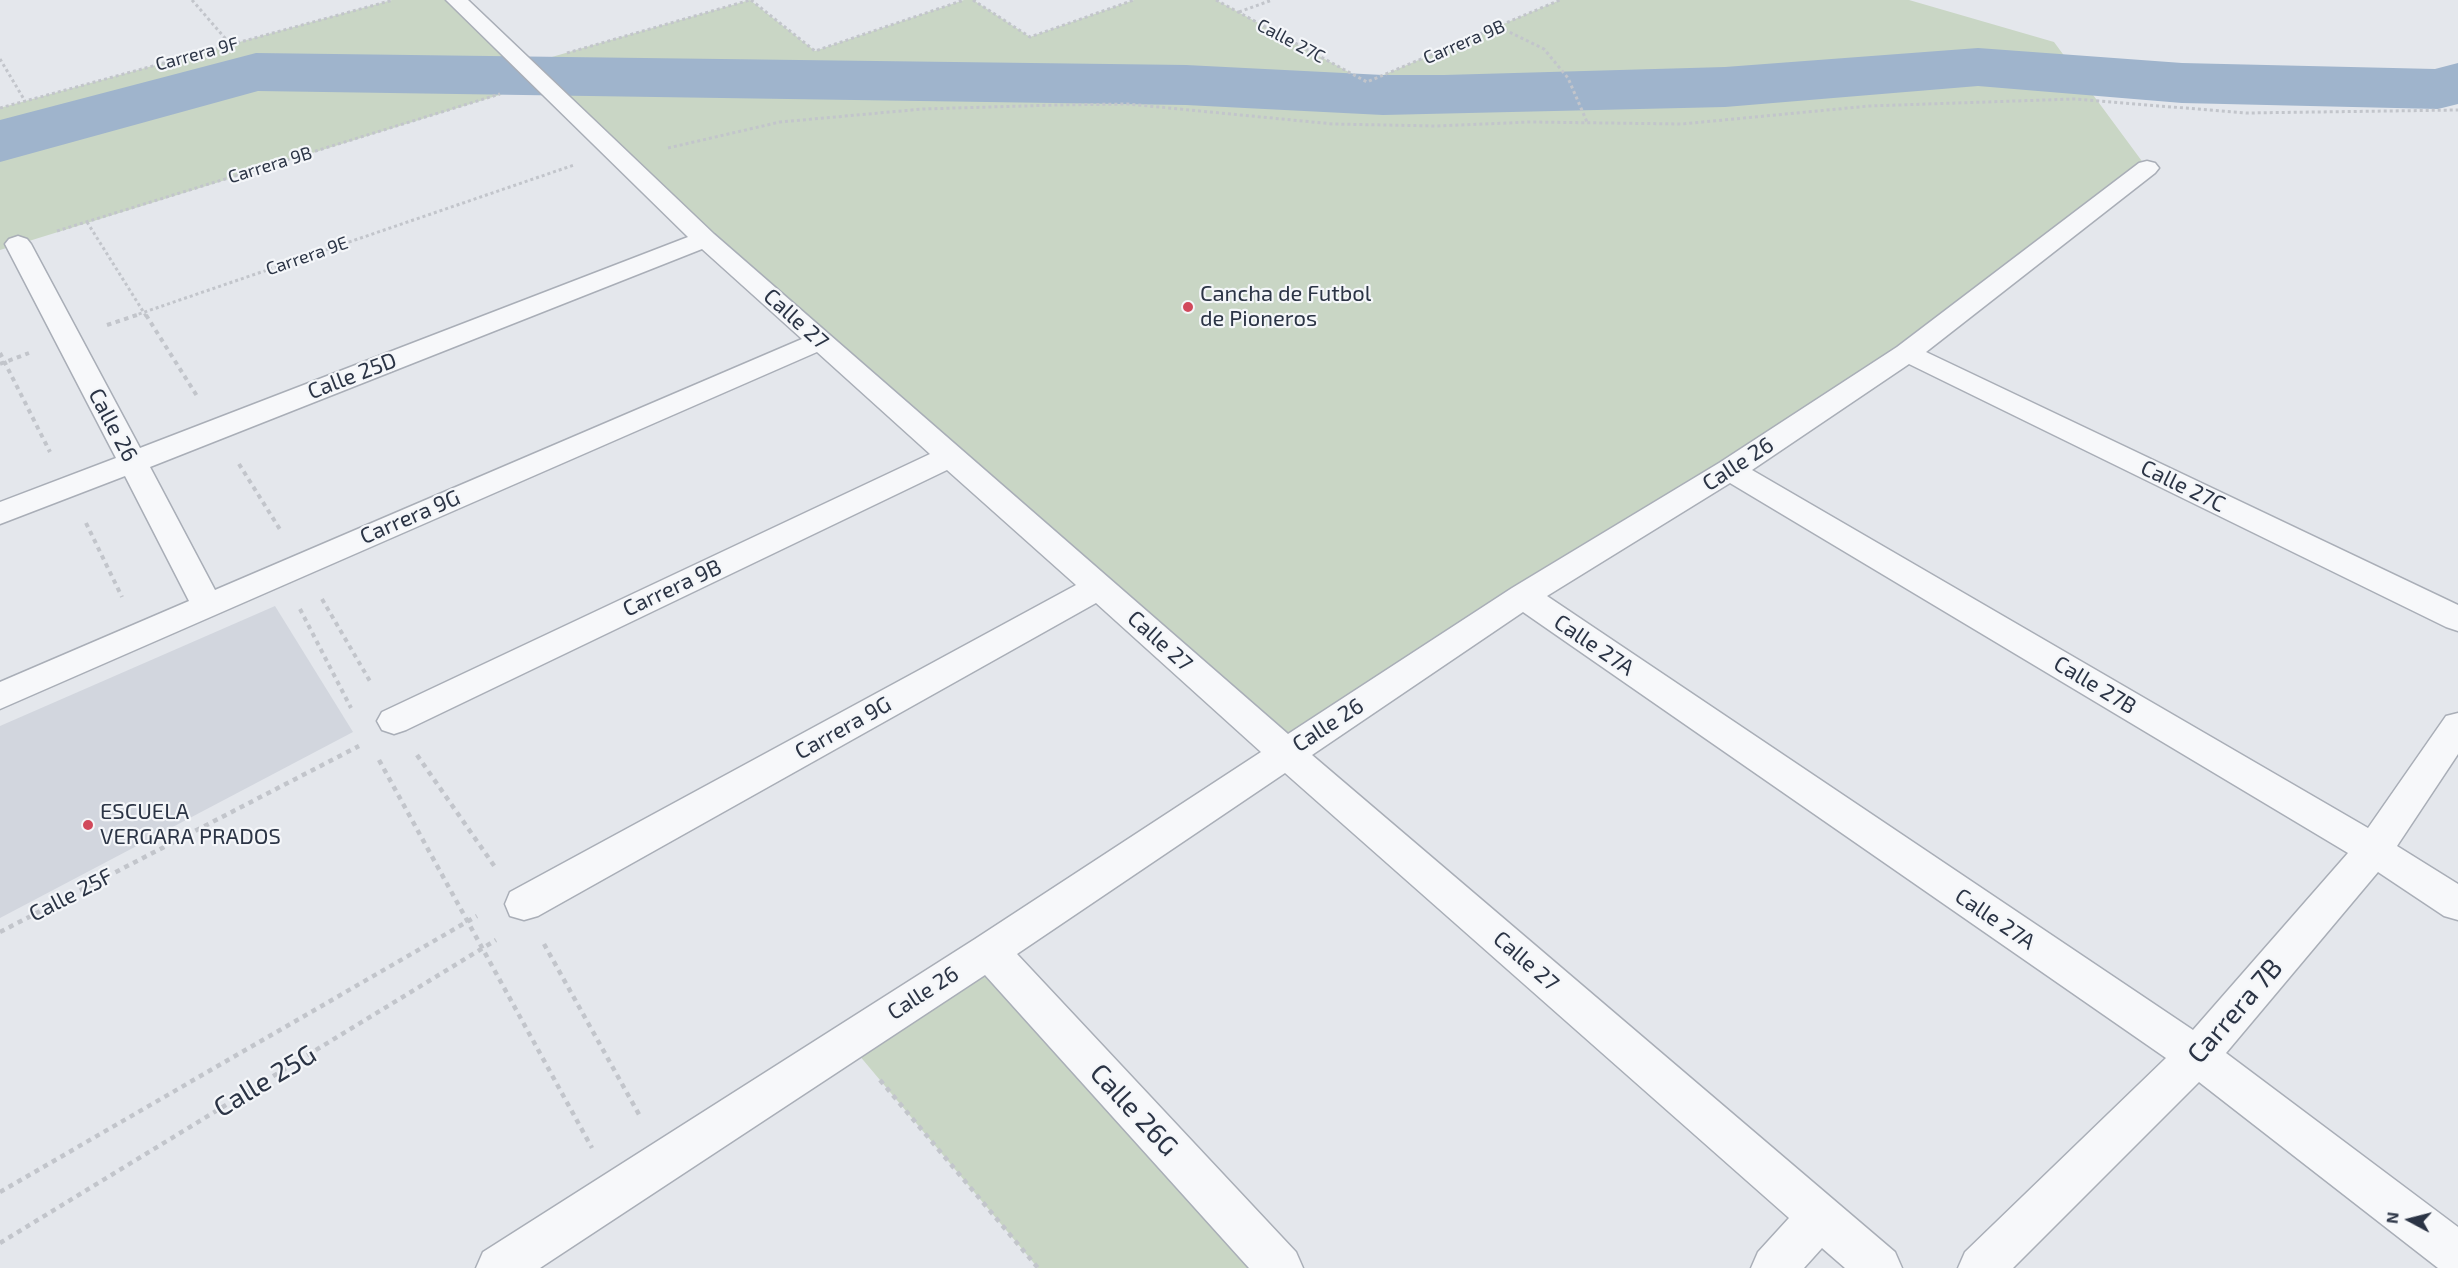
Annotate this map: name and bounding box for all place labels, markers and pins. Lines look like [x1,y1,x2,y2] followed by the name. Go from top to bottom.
[1200,281,1371,332] place label: Cancha de Futbol de Pioneros
[1181,300,1195,314] marker: Cancha de Futbol de Pioneros
[100,799,281,850] place label: ESCUELA VERGARA PRADOS
[81,818,95,832] marker: ESCUELA VERGARA PRADOS

